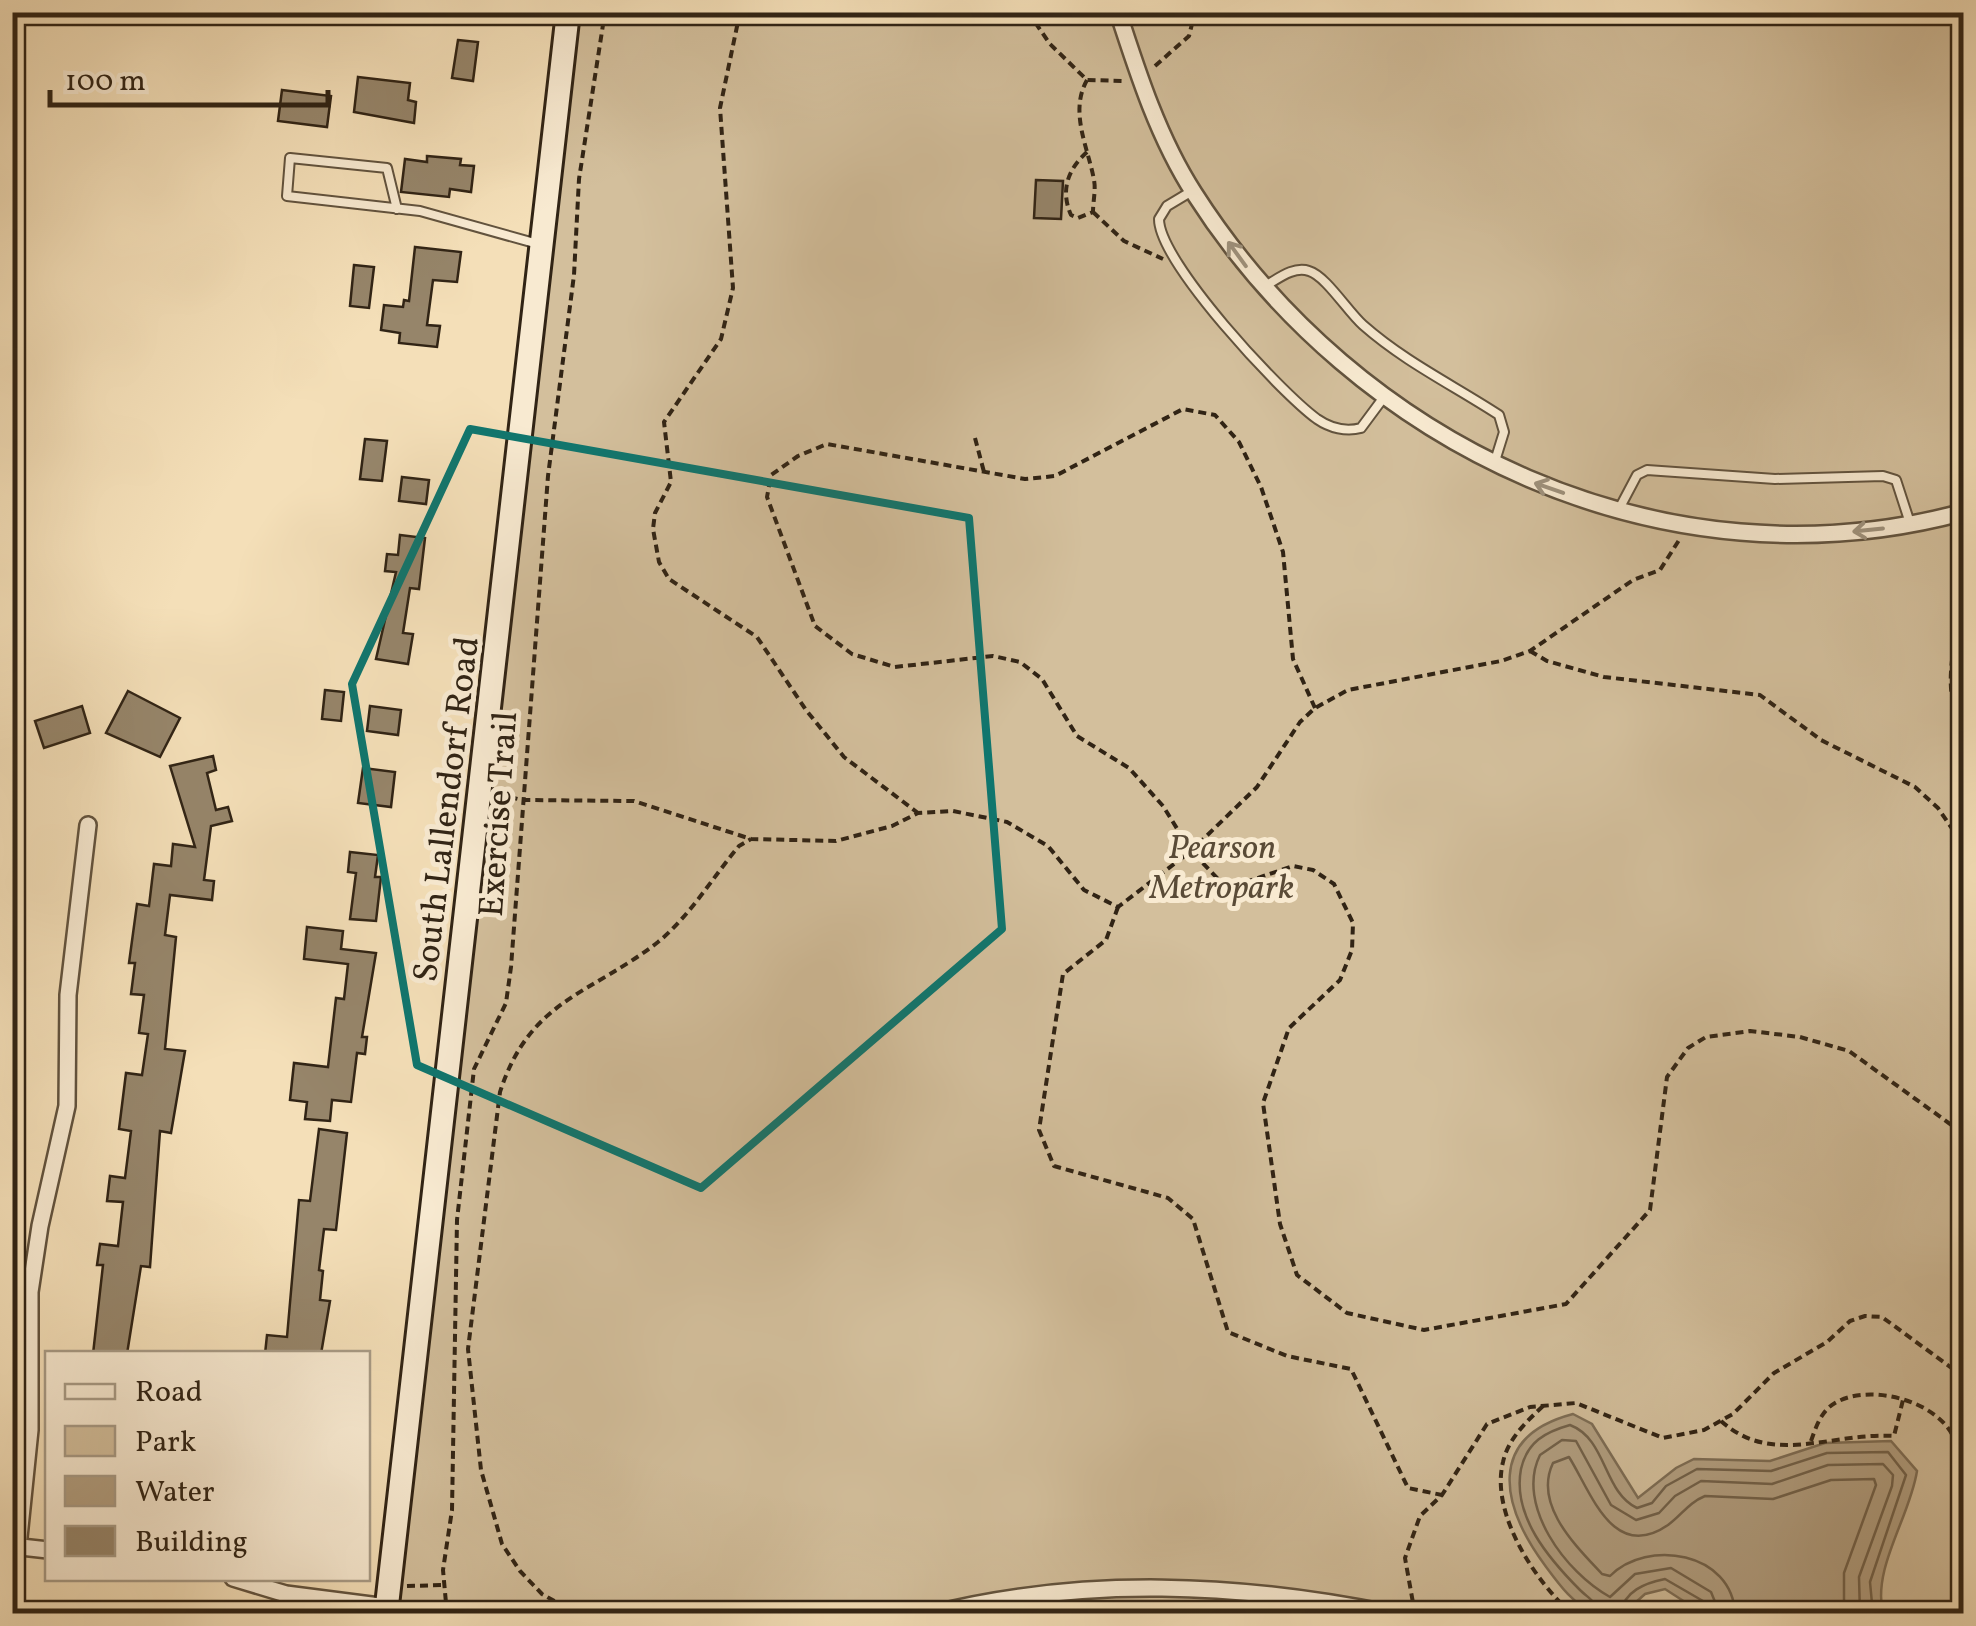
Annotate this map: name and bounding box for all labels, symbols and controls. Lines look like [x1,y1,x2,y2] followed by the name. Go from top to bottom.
[50,45,328,107] scale bar
[65,61,146,103] text: 100 m
[1227,241,1248,268] one-way arrow
[1534,478,1565,496] one-way arrow
[1852,521,1885,540] one-way arrow
[403,634,493,985] street label: South Lallendorf Road
[469,710,531,918] street label: Exercise Trail
[1149,825,1294,913] park label: Pearson Metropark
[45,1351,370,1581] legend
[135,1372,203,1414] text: Road
[135,1422,196,1464] text: Park
[135,1472,215,1514] text: Water
[135,1522,248,1564] text: Building

